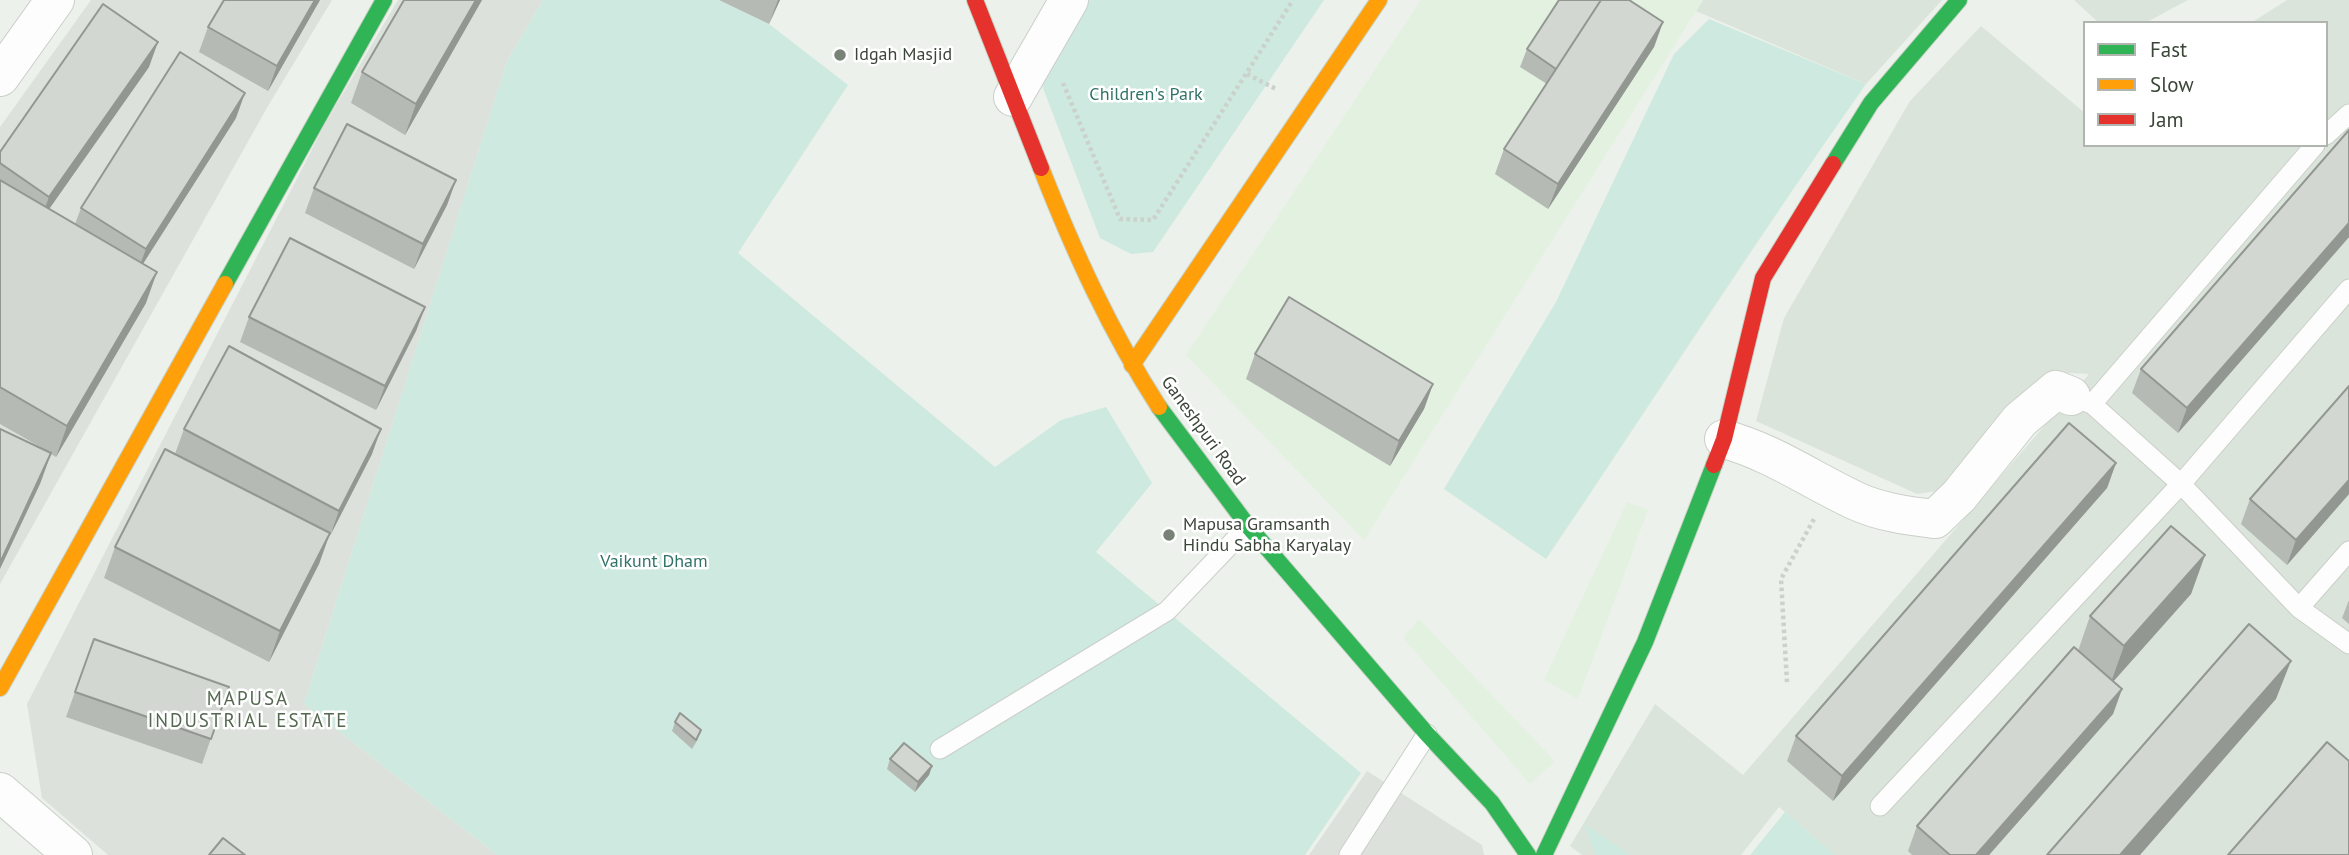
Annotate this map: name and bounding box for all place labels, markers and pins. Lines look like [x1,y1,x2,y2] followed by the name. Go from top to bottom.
[854,44,952,66] place label: Idgah Masjid
[832,47,848,63] marker: Idgah Masjid
[1183,514,1351,556] place label: Mapusa Gramsanth Hindu Sabha Karyalay
[1161,527,1177,543] marker: Mapusa Gramsanth Hindu Sabha Karyalay

